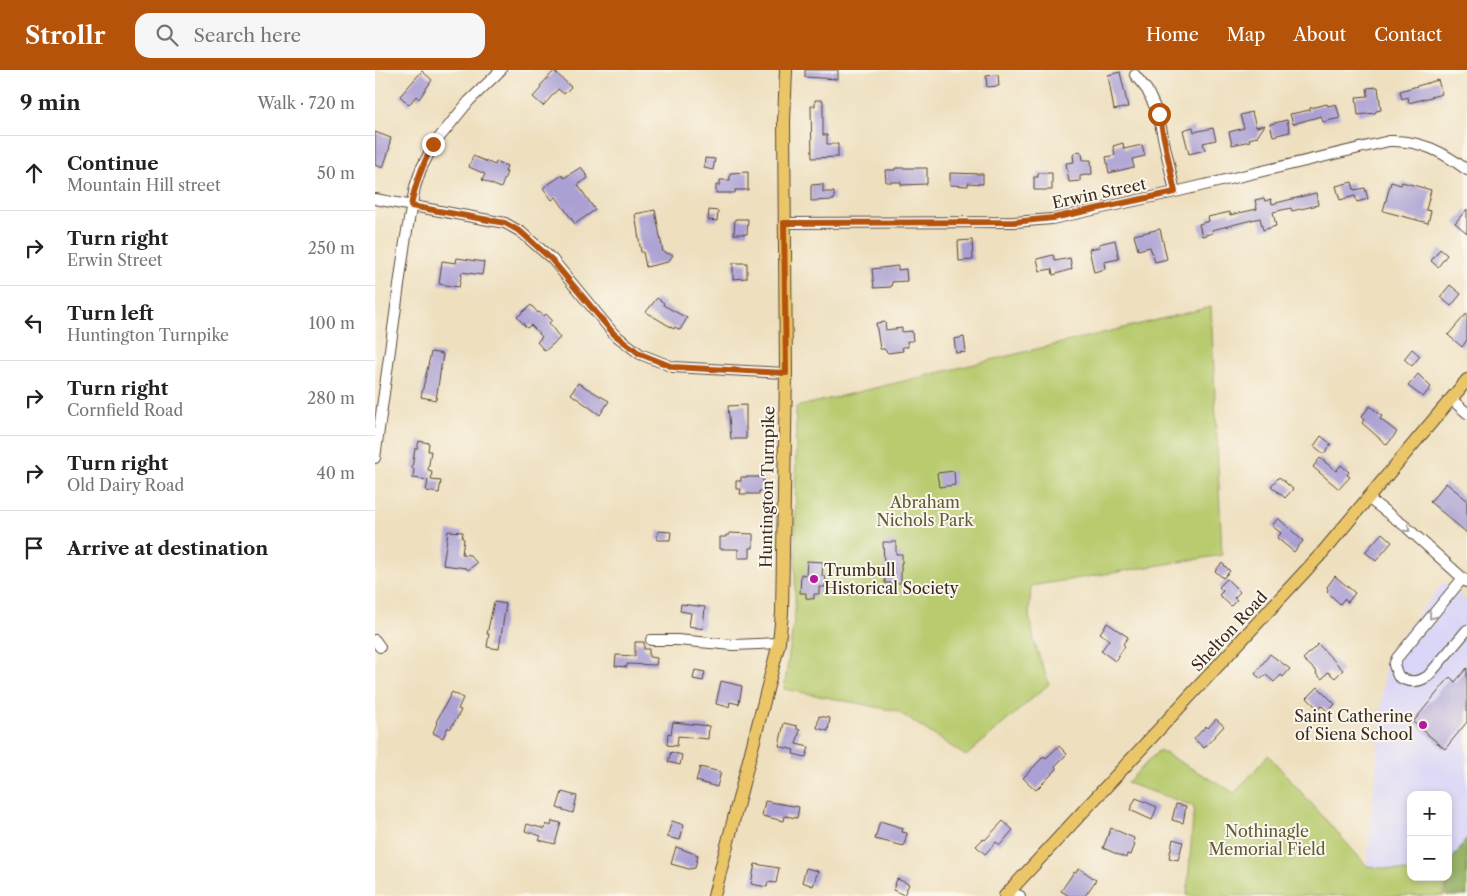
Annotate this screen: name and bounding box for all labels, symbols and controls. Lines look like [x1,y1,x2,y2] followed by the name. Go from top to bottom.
[135,13,485,58] search box
[25,21,105,50] text: Strollr
[153,21,181,49] icon: search
[193,24,301,47] text: Search here
[1146,24,1199,46] text: Home
[1227,24,1265,46] text: Map
[1293,24,1346,46] text: About
[1374,24,1442,46] text: Contact
[20,90,81,115] text: 9 min
[257,93,355,113] text: Walk · 720 m
[1148,103,1171,126] route start
[422,133,445,156] route end
[67,152,159,175] text: Continue
[20,159,48,187] icon: ahead
[317,163,355,183] text: 50 m
[1050,173,1148,213] street label: Erwin Street
[67,175,221,195] text: Mountain Hill street
[67,227,168,250] text: Turn right
[20,234,48,262] icon: right
[308,238,355,258] text: 250 m
[67,250,163,270] text: Erwin Street
[67,302,154,325] text: Turn left
[20,309,48,337] icon: left
[309,313,355,333] text: 100 m
[67,325,229,345] text: Huntington Turnpike
[67,377,168,400] text: Turn right
[20,384,48,412] icon: right
[307,388,355,408] text: 280 m
[67,400,183,420] text: Cornfield Road
[756,406,778,568] street label: Huntington Turnpike
[67,452,168,475] text: Turn right
[20,459,48,487] icon: right
[316,463,355,483] text: 40 m
[67,475,184,495] text: Old Dairy Road
[877,492,974,530] park label: Abraham Nichols Park
[1402,523,1411,532] one-way arrow
[20,534,48,562] icon: arrive
[67,537,268,560] text: Arrive at destination
[824,560,960,598] place label: Trumbull Historical Society
[808,573,820,585] marker: Trumbull Historical Society
[1187,586,1271,675] street label: Shelton Road
[1428,610,1437,619] one-way arrow
[1294,706,1413,744] place label: Saint Catherine of Siena School
[1417,719,1429,731] marker: Saint Catherine of Siena School
[1407,791,1452,881] map controls
[1407,791,1452,836] button: +
[1208,821,1326,859] park label: Nothinagle Memorial Field
[1407,836,1452,881] button: −

